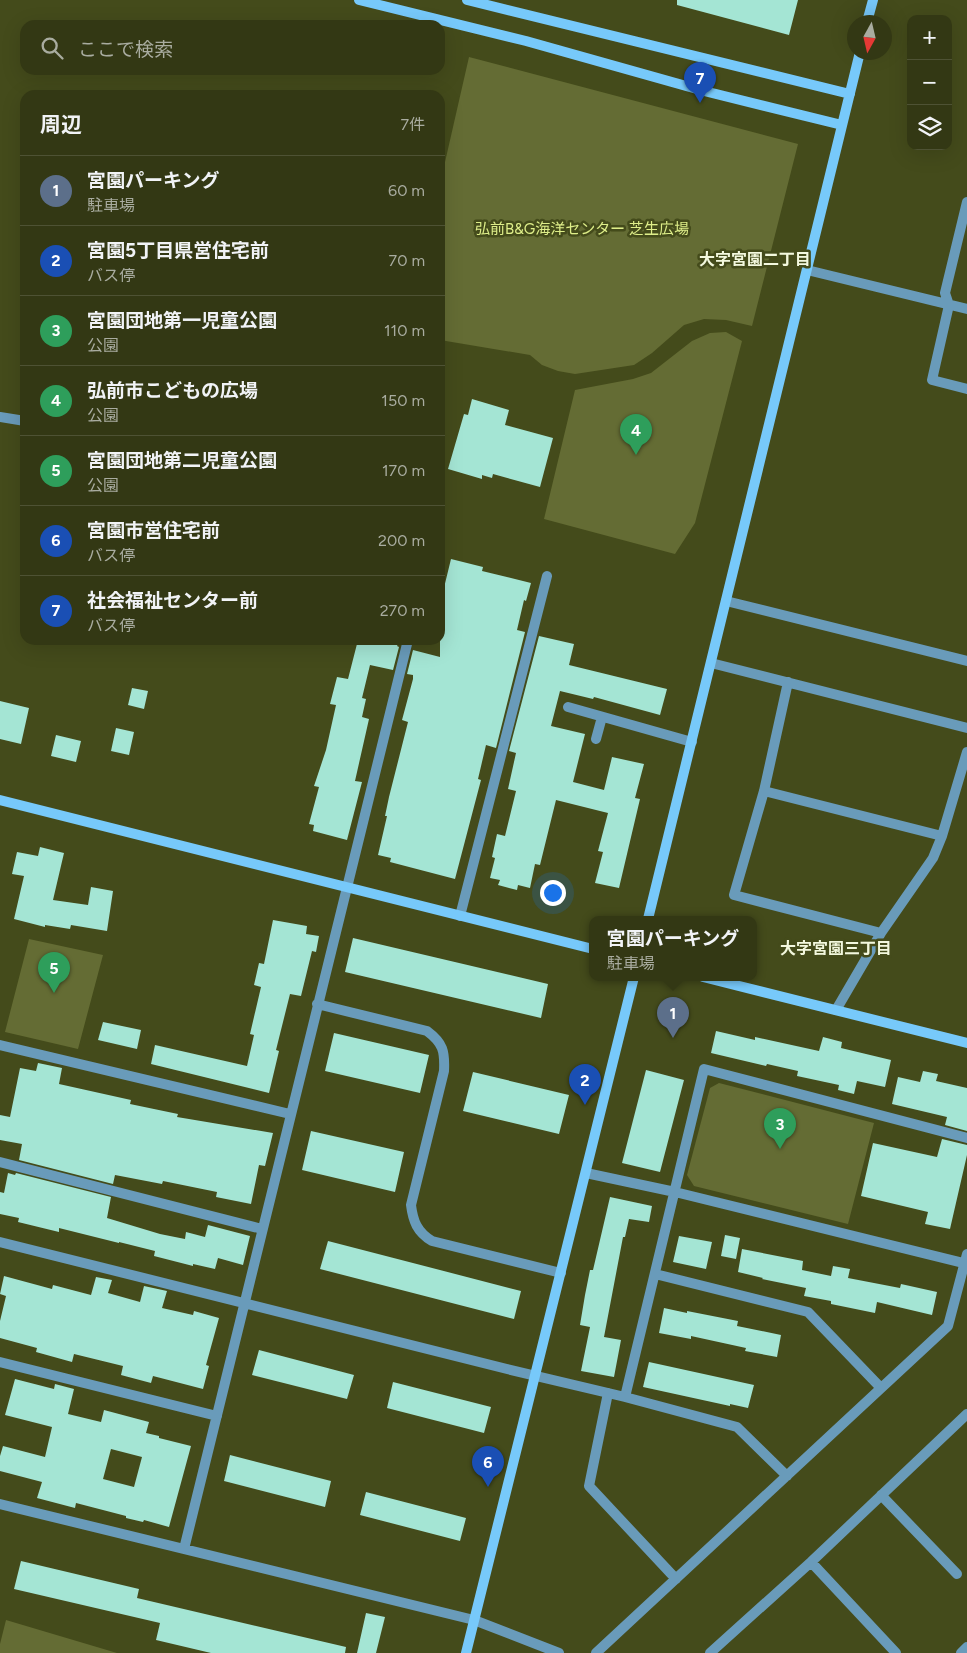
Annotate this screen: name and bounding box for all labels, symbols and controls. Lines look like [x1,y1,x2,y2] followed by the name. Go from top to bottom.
[847,15,892,60] north arrow
[907,15,952,150] map controls
[907,15,952,60] button: +
[20,20,445,75] search box
[38,34,66,62] icon: search
[78,38,173,61] text: ここで検索
[907,60,952,105] button: −
[684,62,716,103] pin: 7
[907,105,952,150] button: layers
[40,112,82,137] text: 周辺
[400,115,425,134] text: 7件
[87,169,219,192] text: 宮園パーキング
[53,181,59,200] text: 1
[388,181,425,200] text: 60 m
[87,196,135,215] text: 駐車場
[475,220,689,238] park label: 弘前B&G海洋センター 芝生広場
[87,239,269,262] text: 宮園5丁目県営住宅前
[699,250,811,269] district label: 大字宮園二丁目
[51,251,61,270] text: 2
[389,251,425,270] text: 70 m
[87,266,135,285] text: バス停
[87,309,277,332] text: 宮園団地第一児童公園
[52,321,60,340] text: 3
[384,321,425,340] text: 110 m
[87,336,119,355] text: 公園
[87,379,258,402] text: 弘前市こどもの広場
[51,391,61,410] text: 4
[381,391,425,410] text: 150 m
[87,406,119,425] text: 公園
[620,414,652,455] pin: 4
[87,449,277,472] text: 宮園団地第二児童公園
[51,461,61,480] text: 5
[382,461,425,480] text: 170 m
[87,476,119,495] text: 公園
[87,519,220,542] text: 宮園市営住宅前
[51,531,61,550] text: 6
[378,531,425,550] text: 200 m
[87,546,135,565] text: バス停
[87,589,258,612] text: 社会福祉センター前
[52,601,60,620] text: 7
[380,601,425,620] text: 270 m
[87,616,135,635] text: バス停
[540,880,566,906] your location
[589,916,757,981] popup
[607,927,739,950] text: 宮園パーキング
[780,939,892,958] district label: 大字宮園三丁目
[38,952,70,993] pin: 5
[607,954,655,973] text: 駐車場
[657,997,689,1038] pin: 1
[569,1064,601,1105] pin: 2
[764,1108,796,1149] pin: 3
[472,1446,504,1487] pin: 6

